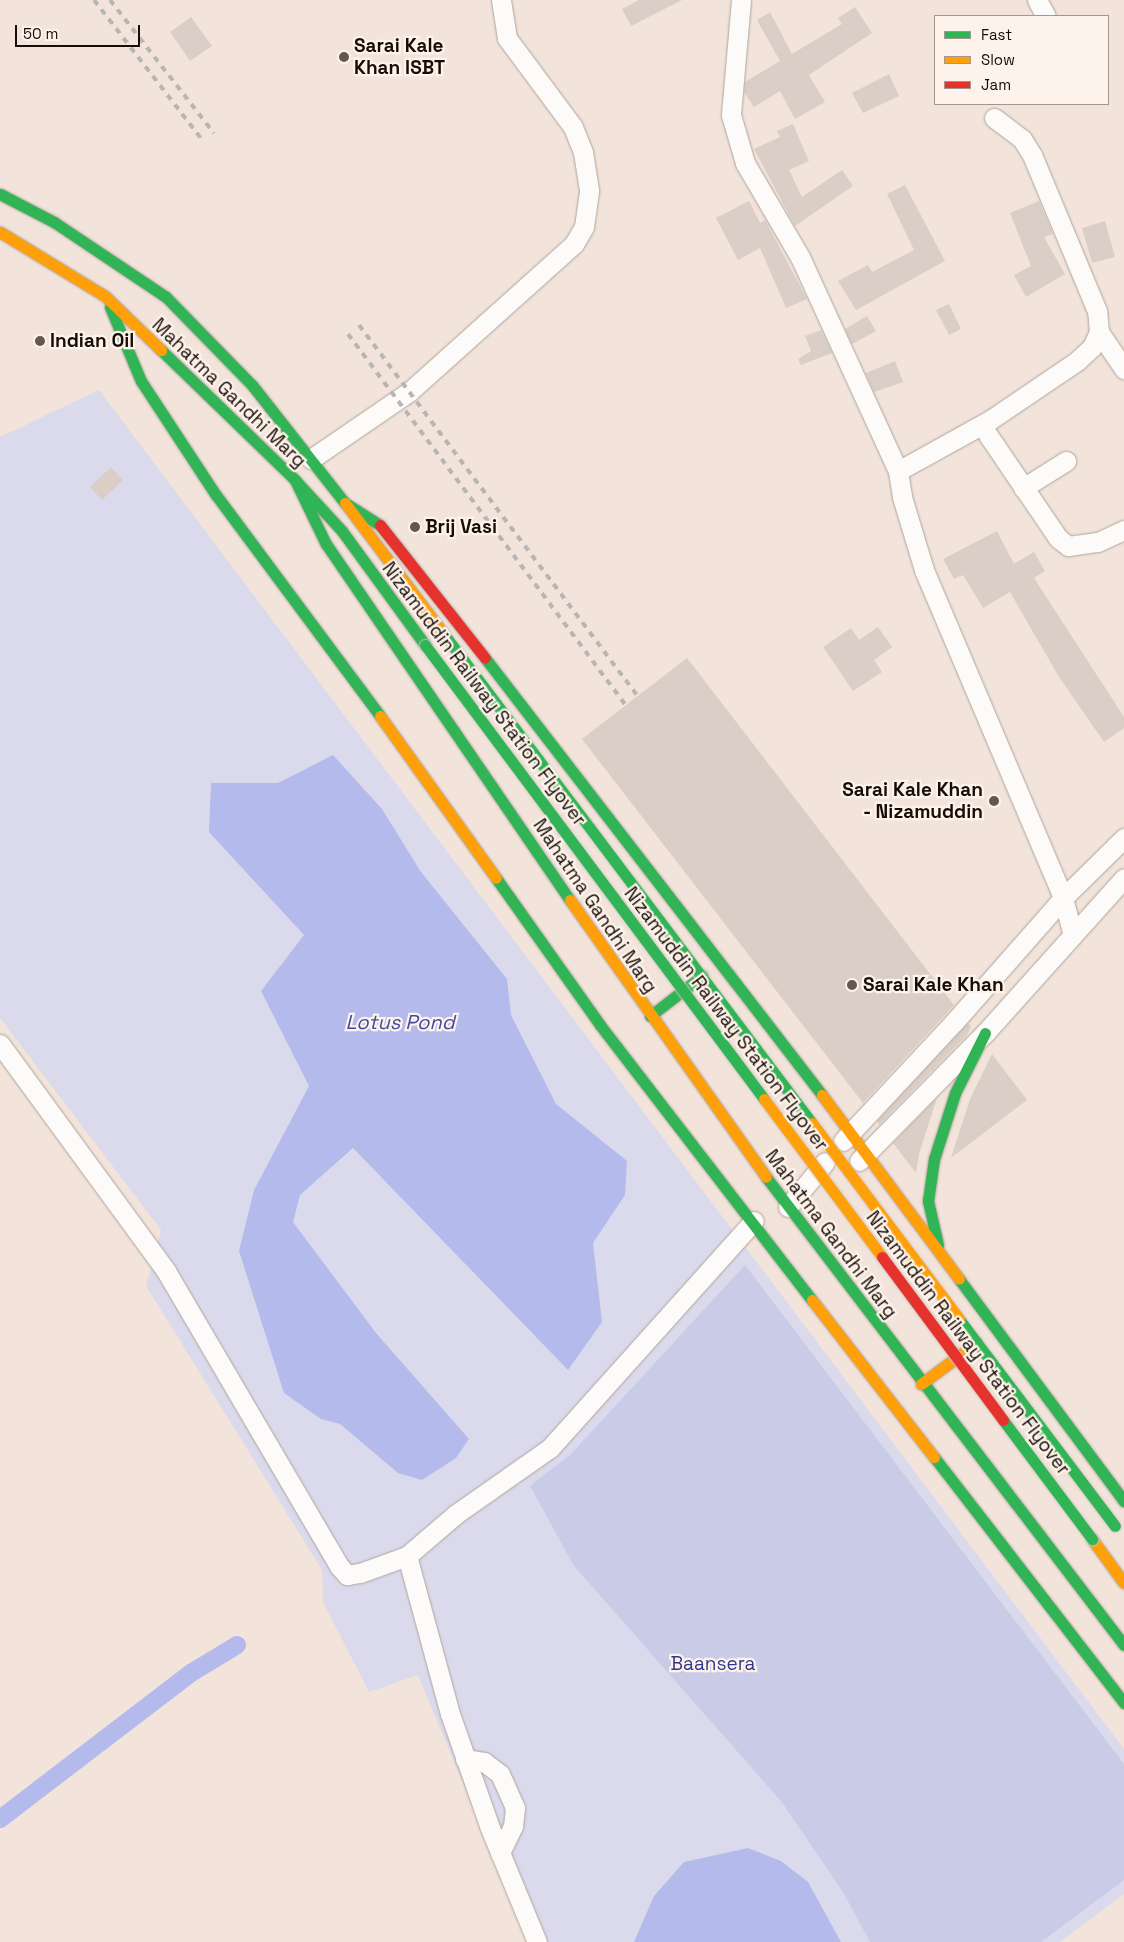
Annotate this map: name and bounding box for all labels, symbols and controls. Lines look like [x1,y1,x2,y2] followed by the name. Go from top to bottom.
[18,15,142,47] scale bar
[934,15,1109,105] legend
[23,24,58,43] text: 50 m
[981,25,1012,44] text: Fast
[354,35,445,79] place label: Sarai Kale Khan ISBT
[981,50,1015,69] text: Slow
[338,51,350,63] marker: Sarai Kale Khan ISBT
[981,75,1011,94] text: Jam
[147,314,311,472] street label: Mahatma Gandhi Marg
[50,330,134,352] place label: Indian Oil
[34,335,46,347] marker: Indian Oil
[425,516,497,538] place label: Brij Vasi
[409,521,421,533] marker: Brij Vasi
[377,558,591,830] street label: Nizamuddin Railway Station Flyover
[842,779,983,823] place label: Sarai Kale Khan - Nizamuddin
[987,794,1001,808] marker: Sarai Kale Khan - Nizamuddin
[528,815,662,997] street label: Mahatma Gandhi Marg
[619,883,833,1155] street label: Nizamuddin Railway Station Flyover
[863,974,1004,996] place label: Sarai Kale Khan
[845,978,859,992] marker: Sarai Kale Khan
[345,1010,455,1034] water label: Lotus Pond
[760,1145,902,1323] street label: Mahatma Gandhi Marg
[861,1207,1075,1479] street label: Nizamuddin Railway Station Flyover
[670,1653,756,1675] park label: Baansera

